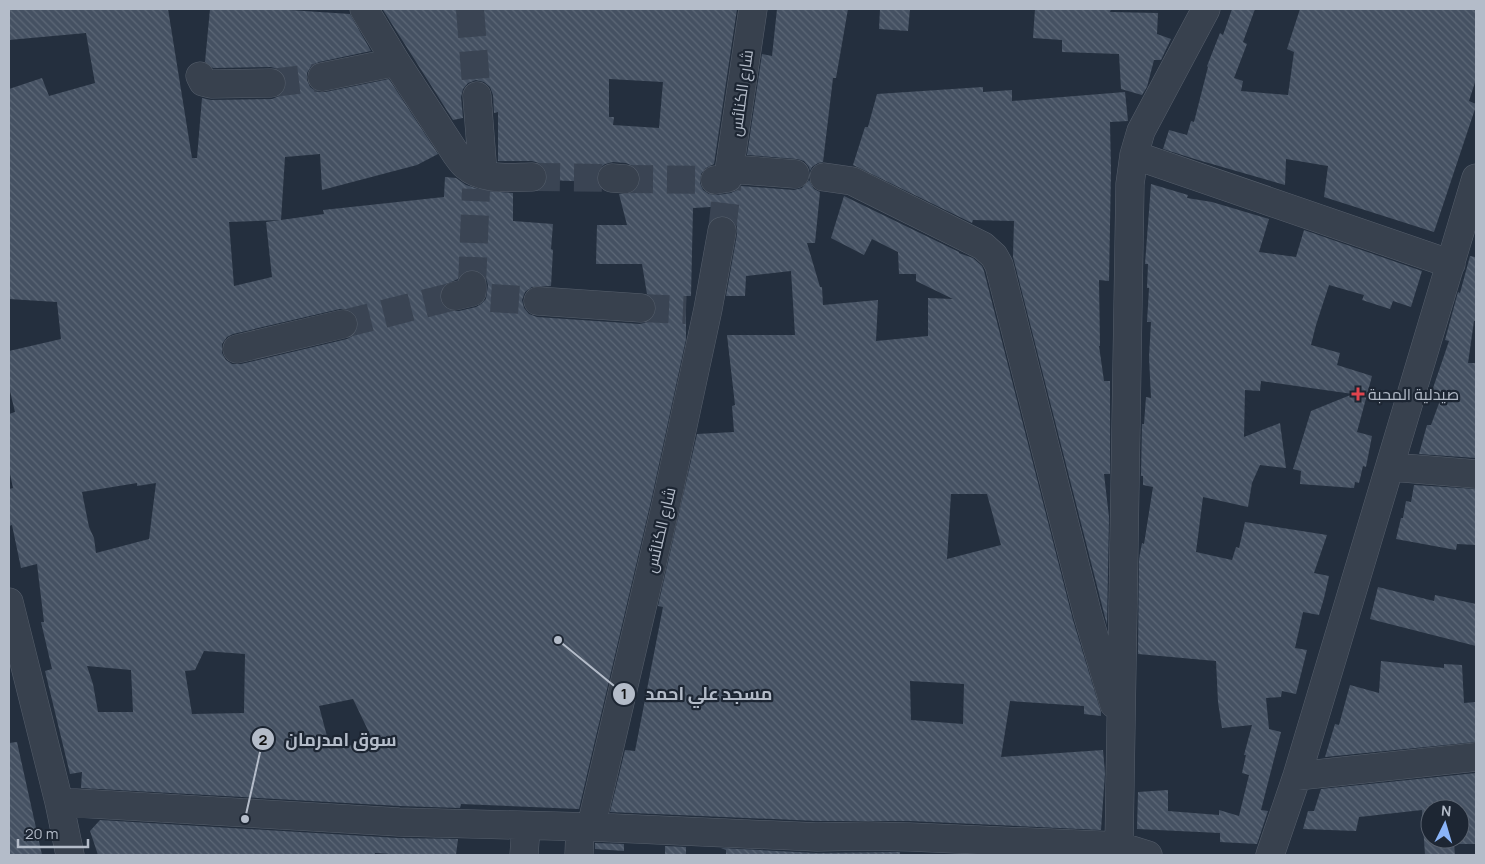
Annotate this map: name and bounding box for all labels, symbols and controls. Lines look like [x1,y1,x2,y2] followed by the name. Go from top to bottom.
[724,48,759,138] street label: شارع الكنائس
[1368,383,1459,405] place label: صيدلية المحبة
[1352,388,1364,400] marker: صيدلية المحبة
[639,485,681,575] street label: شارع الكنائس
[611,678,783,711] callout: مسجد علي احمد
[646,681,772,709] text: مسجد علي احمد
[621,683,627,704] text: 1
[250,723,407,756] callout: سوق امدرمان
[285,727,397,751] text: سوق امدرمان
[259,729,268,750] text: 2
[1420,799,1470,849] north arrow
[1440,801,1452,820] text: N
[18,816,88,848] scale bar
[25,823,58,844] text: 20 m

